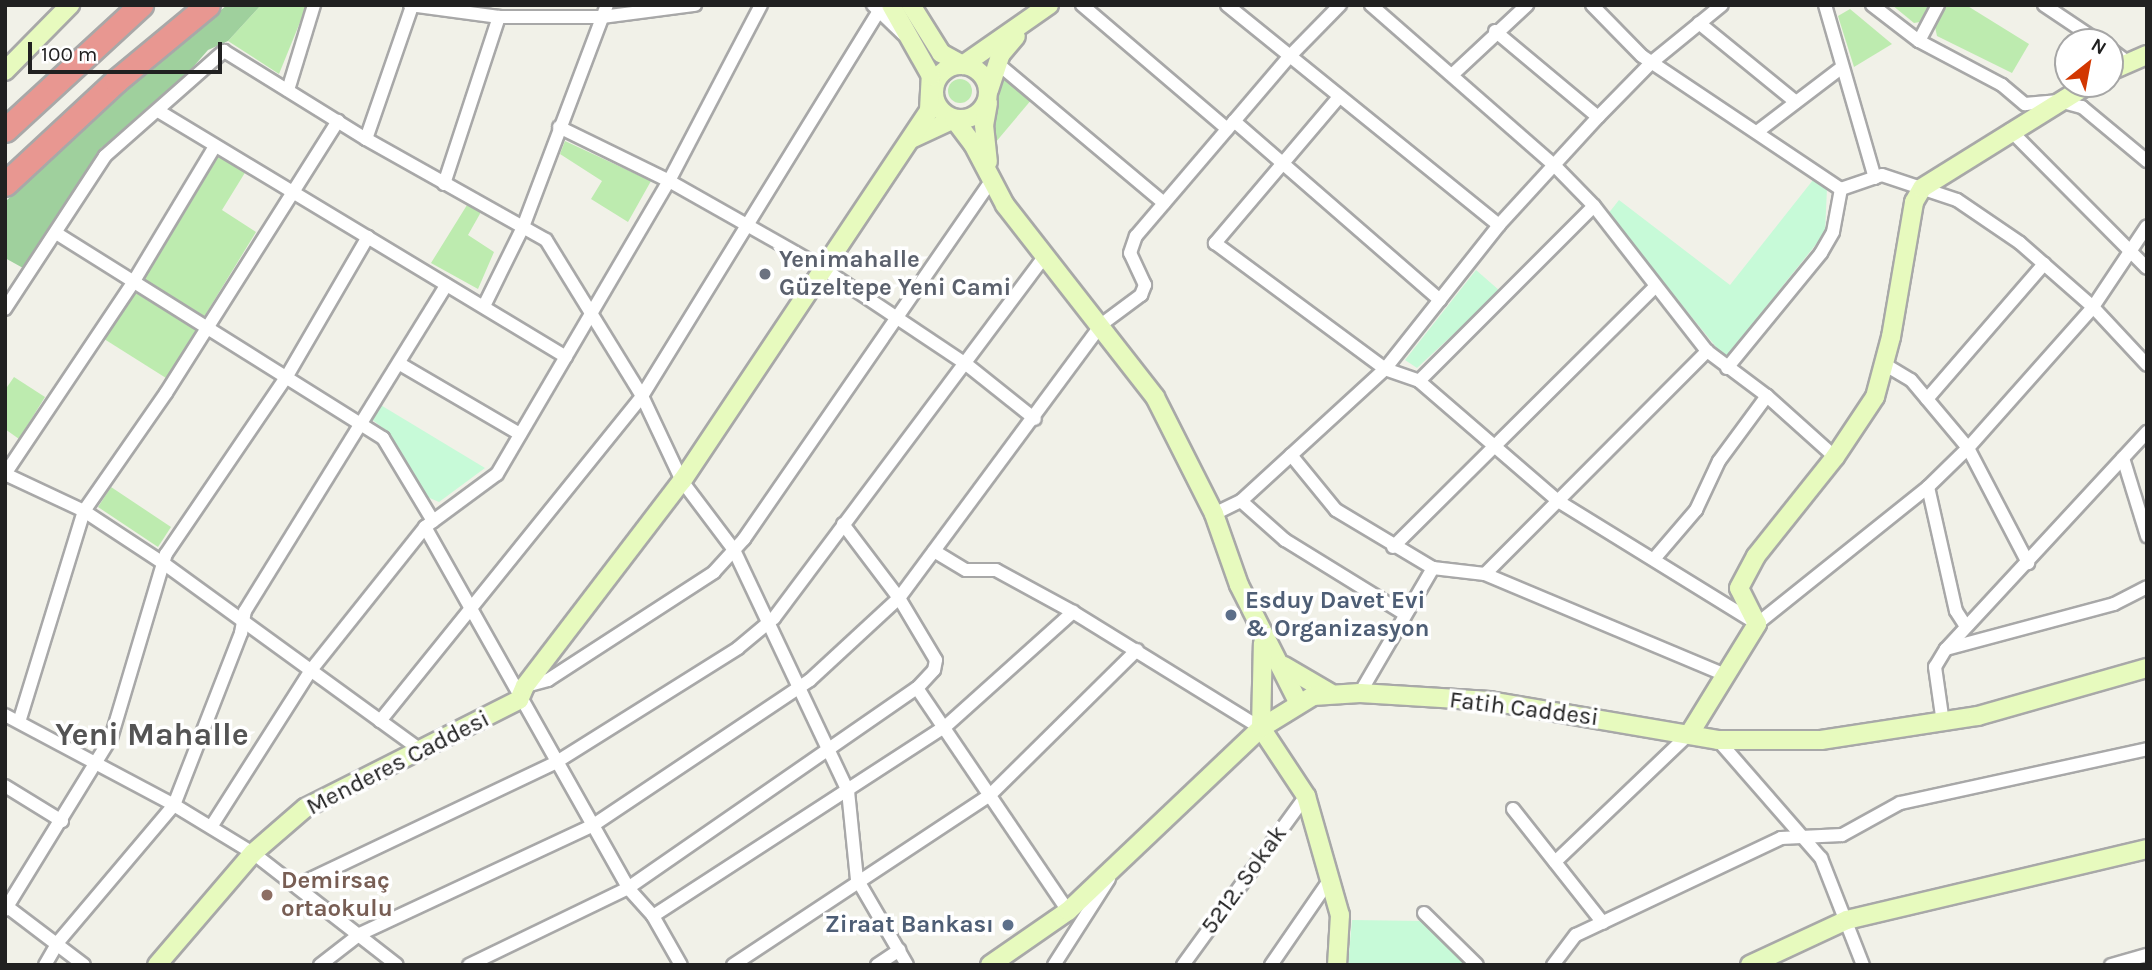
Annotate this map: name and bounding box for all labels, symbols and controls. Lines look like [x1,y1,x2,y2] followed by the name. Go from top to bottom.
[32,28,226,72] scale bar
[2054,28,2124,98] north arrow
[2087,34,2110,60] text: N
[41,42,98,66] text: 100 m
[779,246,1011,302] place label: Yenimahalle Güzeltepe Yeni Cami
[757,266,773,282] marker: Yenimahalle Güzeltepe Yeni Cami
[1245,587,1429,643] place label: Esduy Davet Evi & Organizasyon
[1223,607,1239,623] marker: Esduy Davet Evi & Organizasyon
[1448,686,1600,732] street label: Fatih Caddesi
[302,704,494,822] street label: Menderes Caddesi
[55,716,249,754] district label: Yeni Mahalle
[1195,820,1293,940] street label: 5212. Sokak
[281,867,393,923] place label: Demirsaç ortaokulu
[259,887,275,903] marker: Demirsaç ortaokulu
[825,911,994,939] place label: Ziraat Bankası
[1000,917,1016,933] marker: Ziraat Bankası

